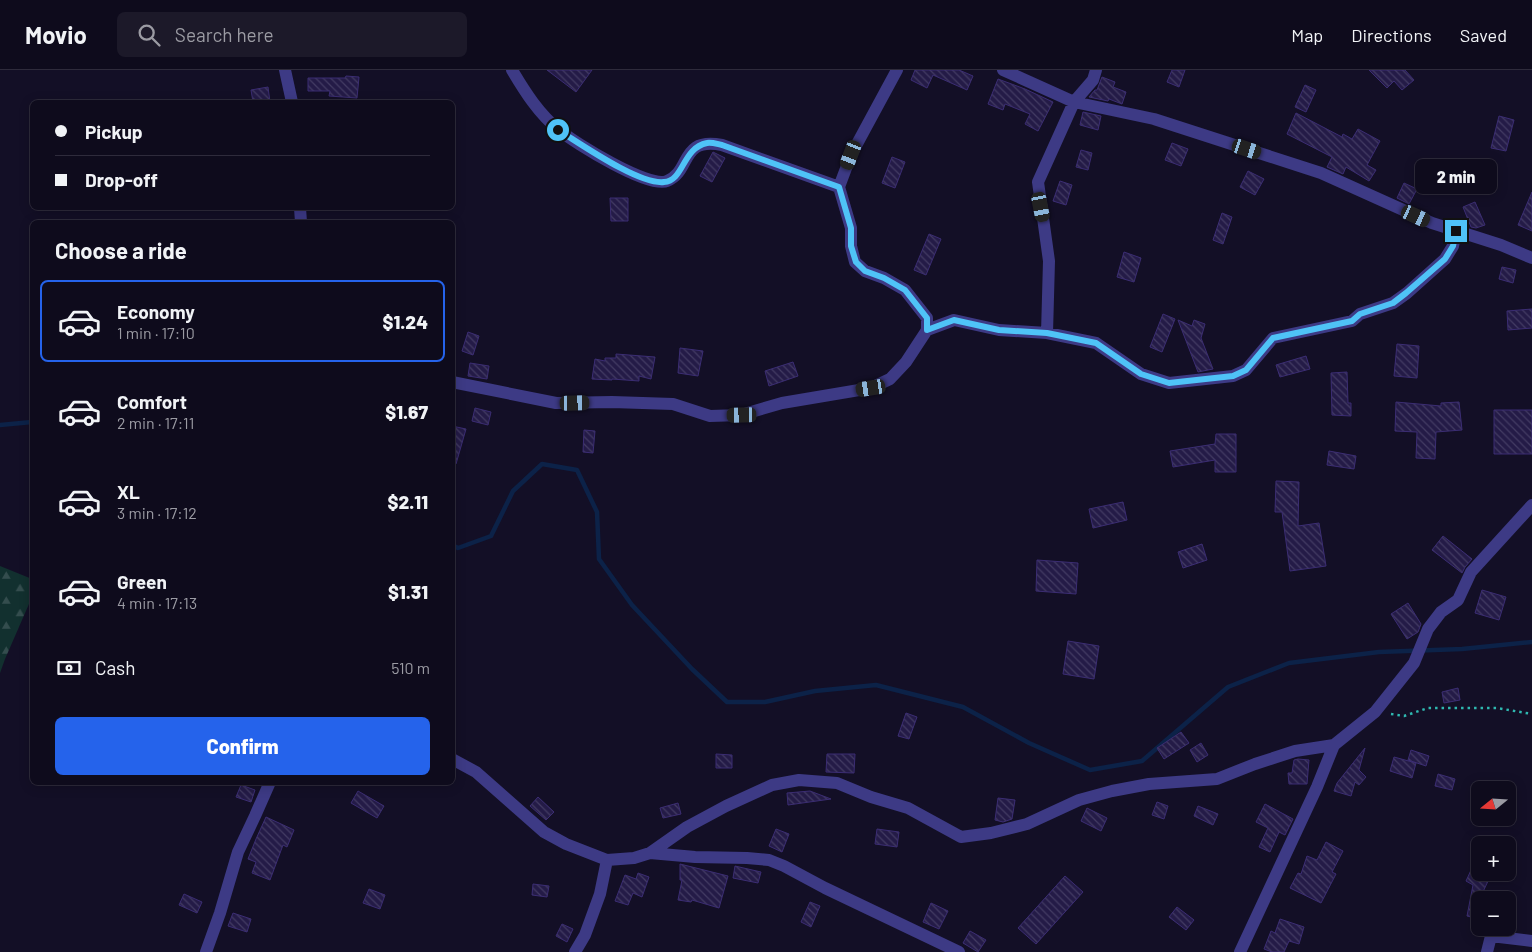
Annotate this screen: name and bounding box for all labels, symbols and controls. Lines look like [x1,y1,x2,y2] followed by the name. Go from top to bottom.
[117,12,467,57] search box
[25,20,87,49] text: Movio
[135,21,163,49] icon: search
[175,23,274,46] text: Search here
[1291,24,1323,46] text: Map
[1351,24,1432,46] text: Directions
[1460,24,1507,46] text: Saved
[547,119,569,141] route start
[85,120,143,143] text: Pickup
[1230,137,1263,161] car
[838,138,863,172] car
[1415,159,1497,194] callout: 2 min
[1437,167,1475,186] text: 2 min
[85,168,158,191] text: Drop-off
[1030,191,1051,223] car
[1399,203,1432,229] car
[1445,220,1467,242] route end
[55,237,187,263] text: Choose a ride
[57,299,102,344] icon: car
[117,300,195,323] text: Economy
[383,310,428,333] text: $1.24
[117,323,195,342] text: 1 min · 17:10
[855,378,886,398] car
[57,389,102,434] icon: car
[117,390,187,413] text: Comfort
[559,395,590,411] car
[385,400,428,423] text: $1.67
[726,407,757,423] car
[117,413,194,432] text: 2 min · 17:11
[57,479,102,524] icon: car
[117,480,140,503] text: XL
[388,490,428,513] text: $2.11
[117,503,197,522] text: 3 min · 17:12
[57,569,102,614] icon: car
[117,570,167,593] text: Green
[388,580,428,603] text: $1.31
[117,593,197,612] text: 4 min · 17:13
[55,654,83,682] icon: cash
[95,656,136,679] text: Cash
[391,658,430,677] text: 510 m
[55,717,430,775] button: Confirm
[1471,781,1516,826] north arrow
[1471,781,1516,936] map controls
[1471,836,1516,881] button: +
[1471,891,1516,936] button: −

